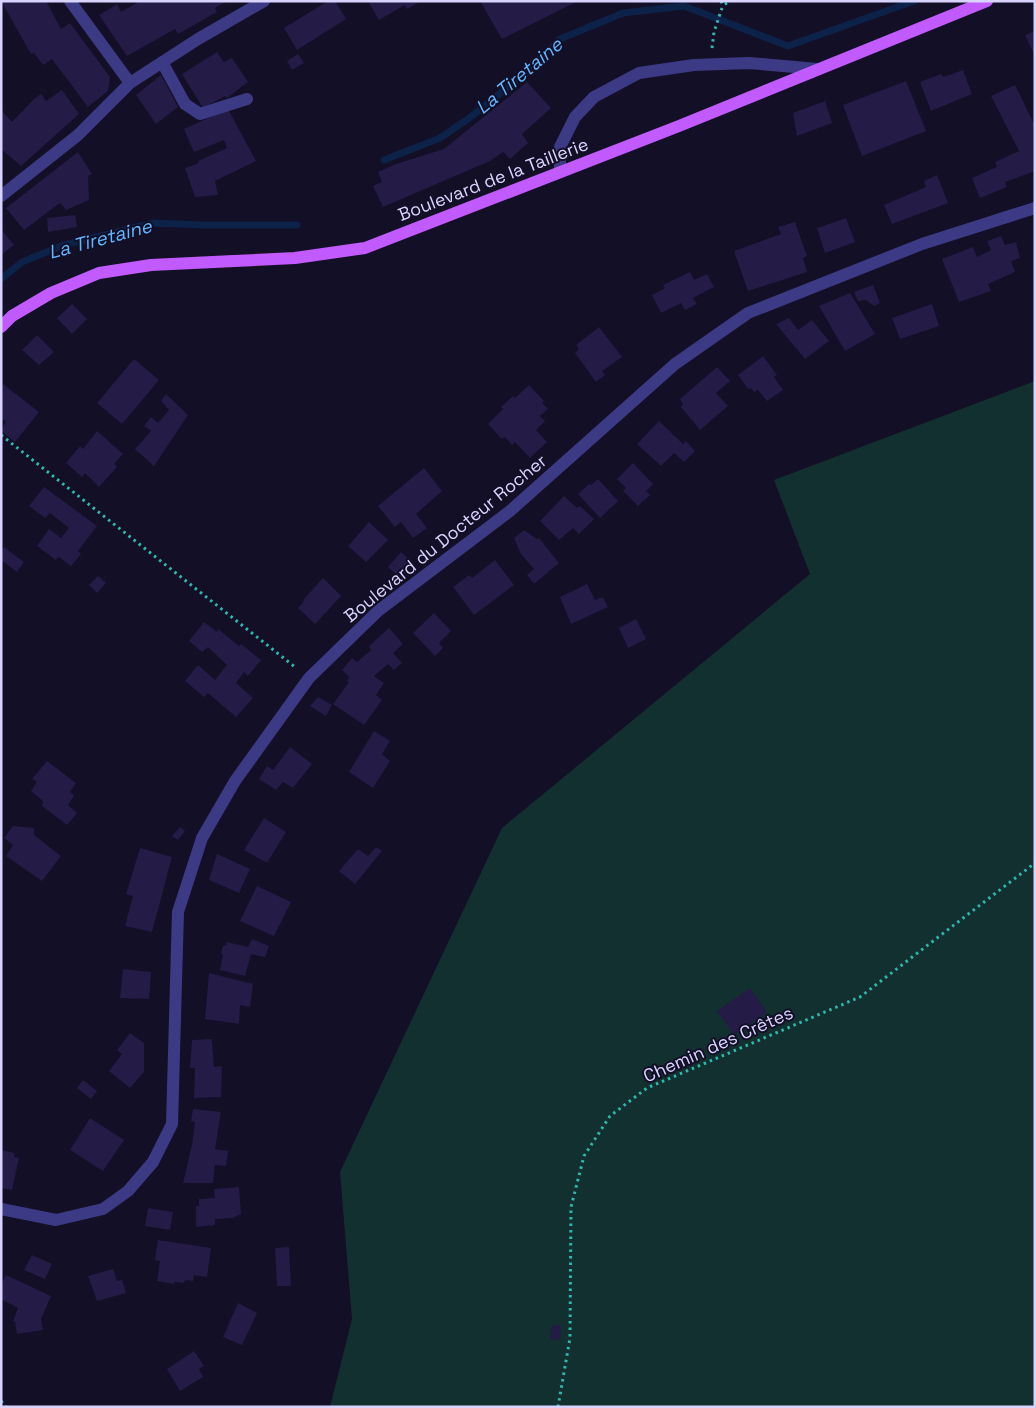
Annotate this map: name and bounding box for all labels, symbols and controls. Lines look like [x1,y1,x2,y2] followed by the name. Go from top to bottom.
[470,32,568,120] water label: La Tiretaine
[395,132,591,226] street label: Boulevard de la Taillerie
[45,213,155,265] water label: La Tiretaine
[339,449,551,627] street label: Boulevard du Docteur Rocher
[640,1001,796,1087] street label: Chemin des Crêtes

